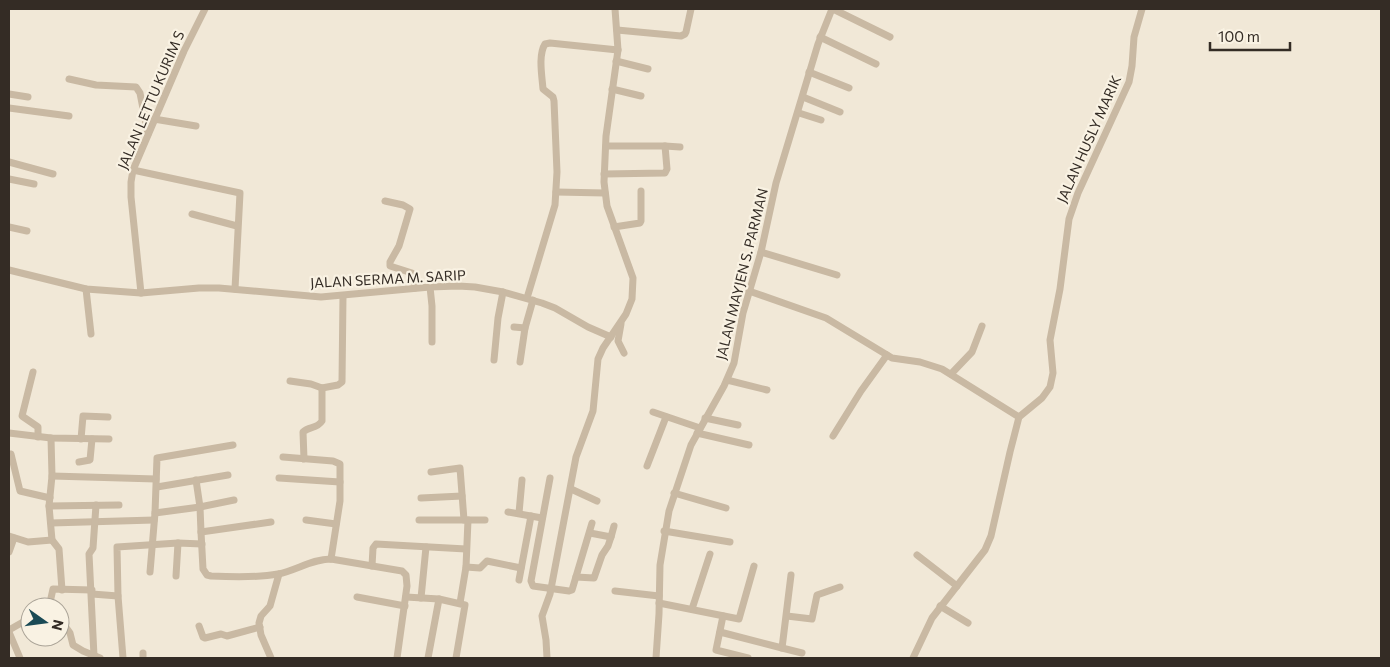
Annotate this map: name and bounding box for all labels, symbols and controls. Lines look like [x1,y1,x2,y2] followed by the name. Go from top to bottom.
[1210,20,1290,52] scale bar
[1218,27,1260,45] text: 100 m
[114,28,187,172] street label: JALAN LETTU KURIM S
[1053,72,1124,205] street label: JALAN HUSLY MARIK
[712,186,771,361] street label: JALAN MAYJEN S. PARMAN
[310,266,466,291] street label: JALAN SERMA M. SARIP
[20,597,70,647] north arrow
[49,618,68,632] text: N

